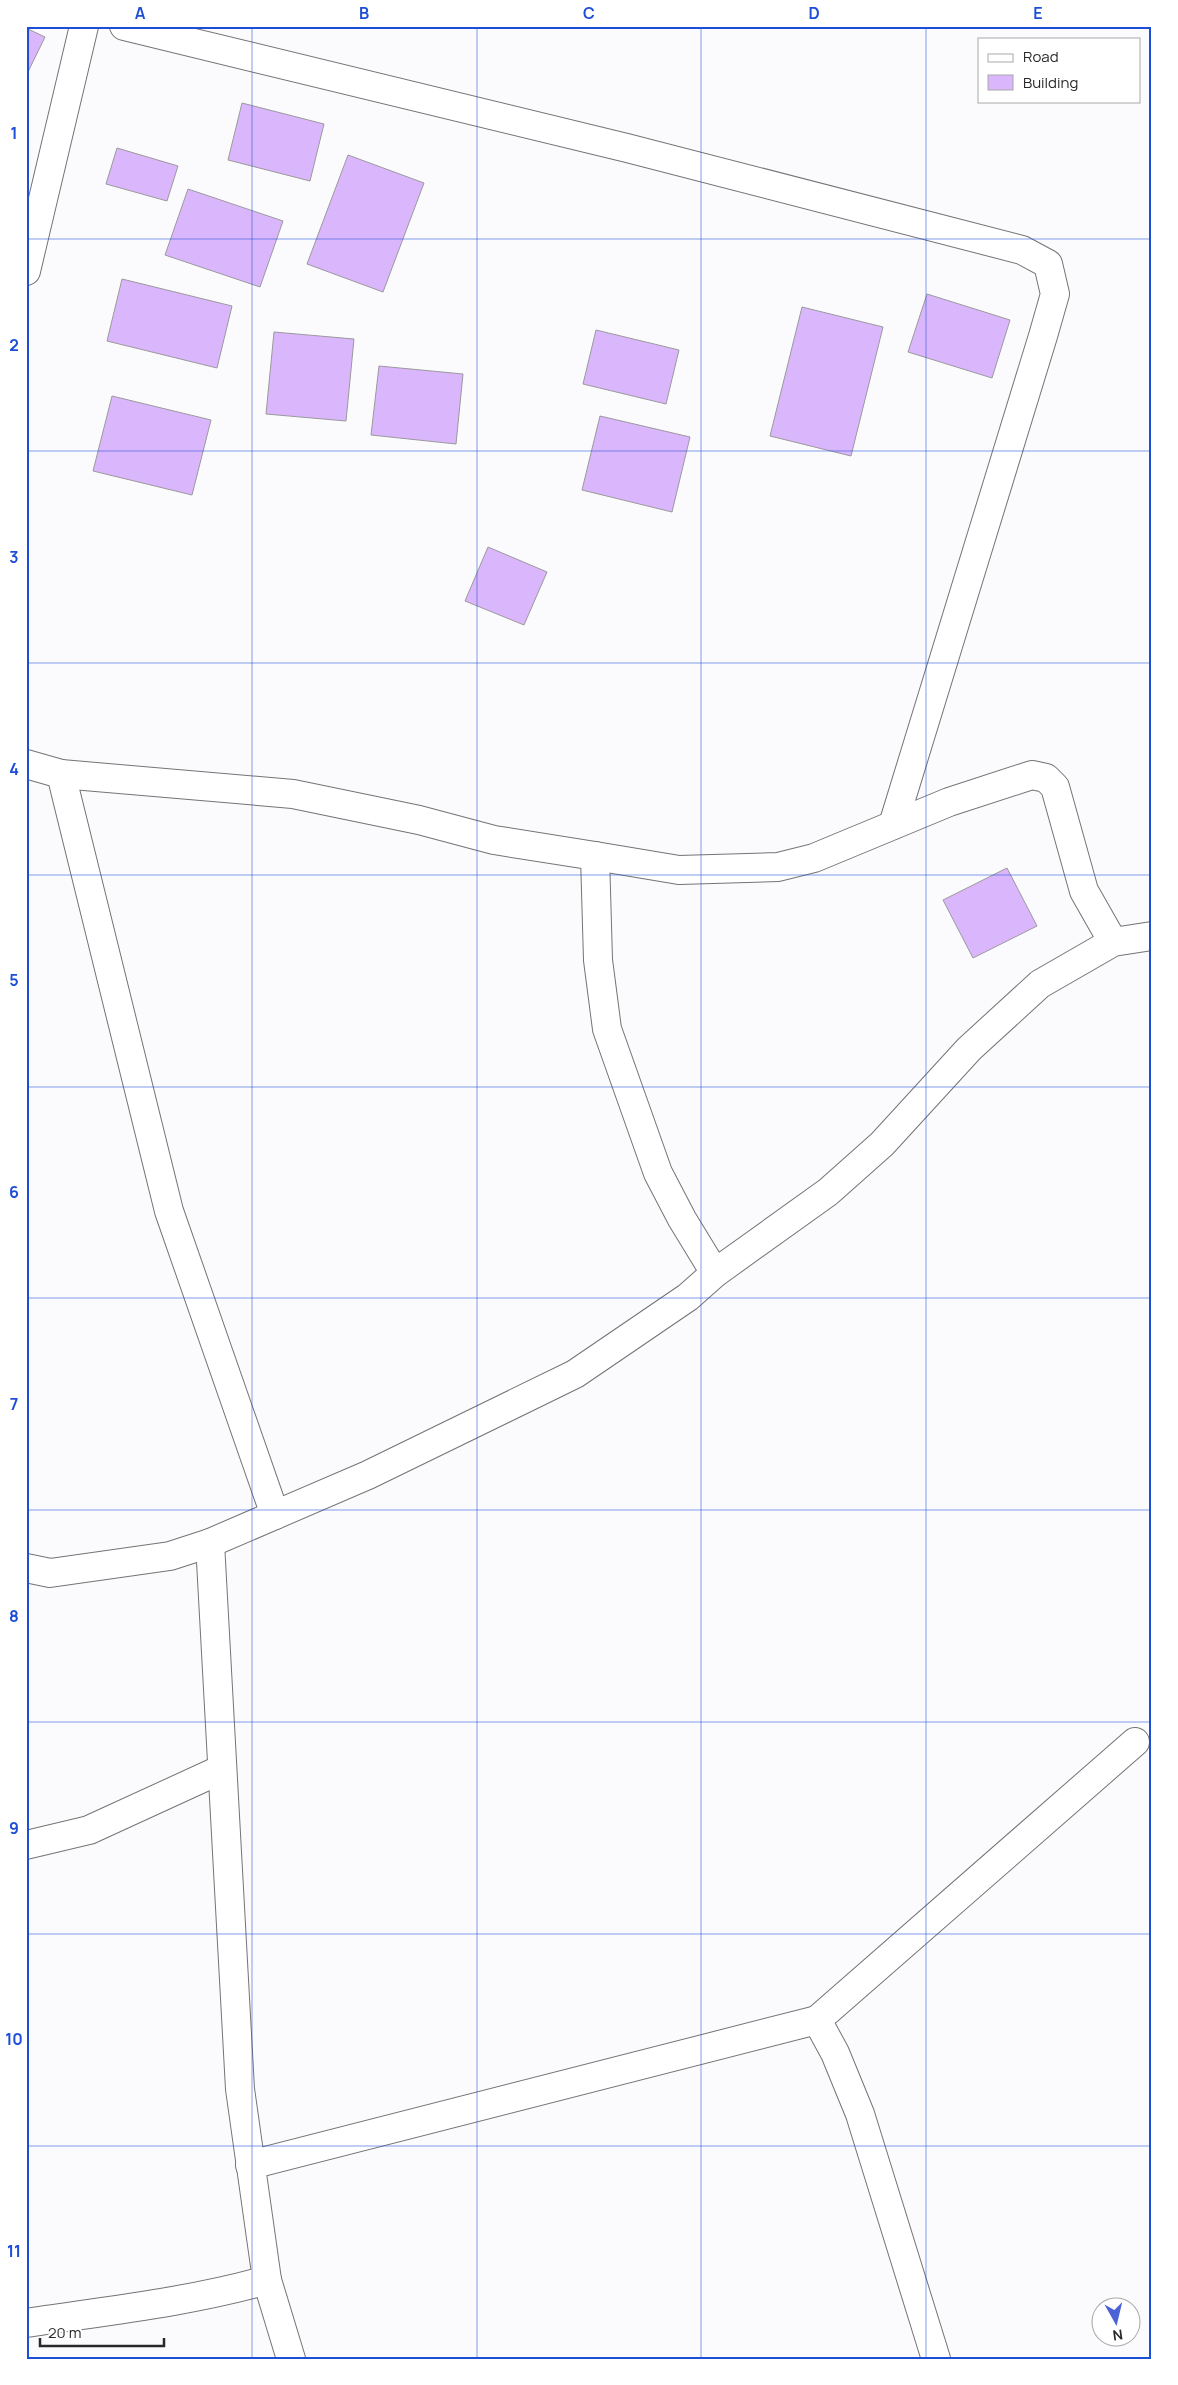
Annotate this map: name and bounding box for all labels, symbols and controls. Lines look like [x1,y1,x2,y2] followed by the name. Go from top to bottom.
[135,2,146,24] text: A
[359,2,369,24] text: B
[583,2,595,24] text: C
[808,2,820,24] text: D
[1033,2,1043,24] text: E
[978,38,1140,102] legend
[1023,46,1059,67] text: Road
[1023,72,1078,93] text: Building
[10,122,18,144] text: 1
[9,334,19,356] text: 2
[9,546,19,568] text: 3
[9,758,19,780] text: 4
[9,969,19,991] text: 5
[9,1181,19,1203] text: 6
[10,1393,18,1415] text: 7
[9,1605,19,1627] text: 8
[9,1817,19,1839] text: 9
[5,2028,23,2050] text: 10
[7,2240,21,2262] text: 11
[1090,2298,1140,2348] north arrow
[40,2315,164,2347] scale bar
[48,2322,81,2343] text: 20 m
[1112,2325,1124,2345] text: N

